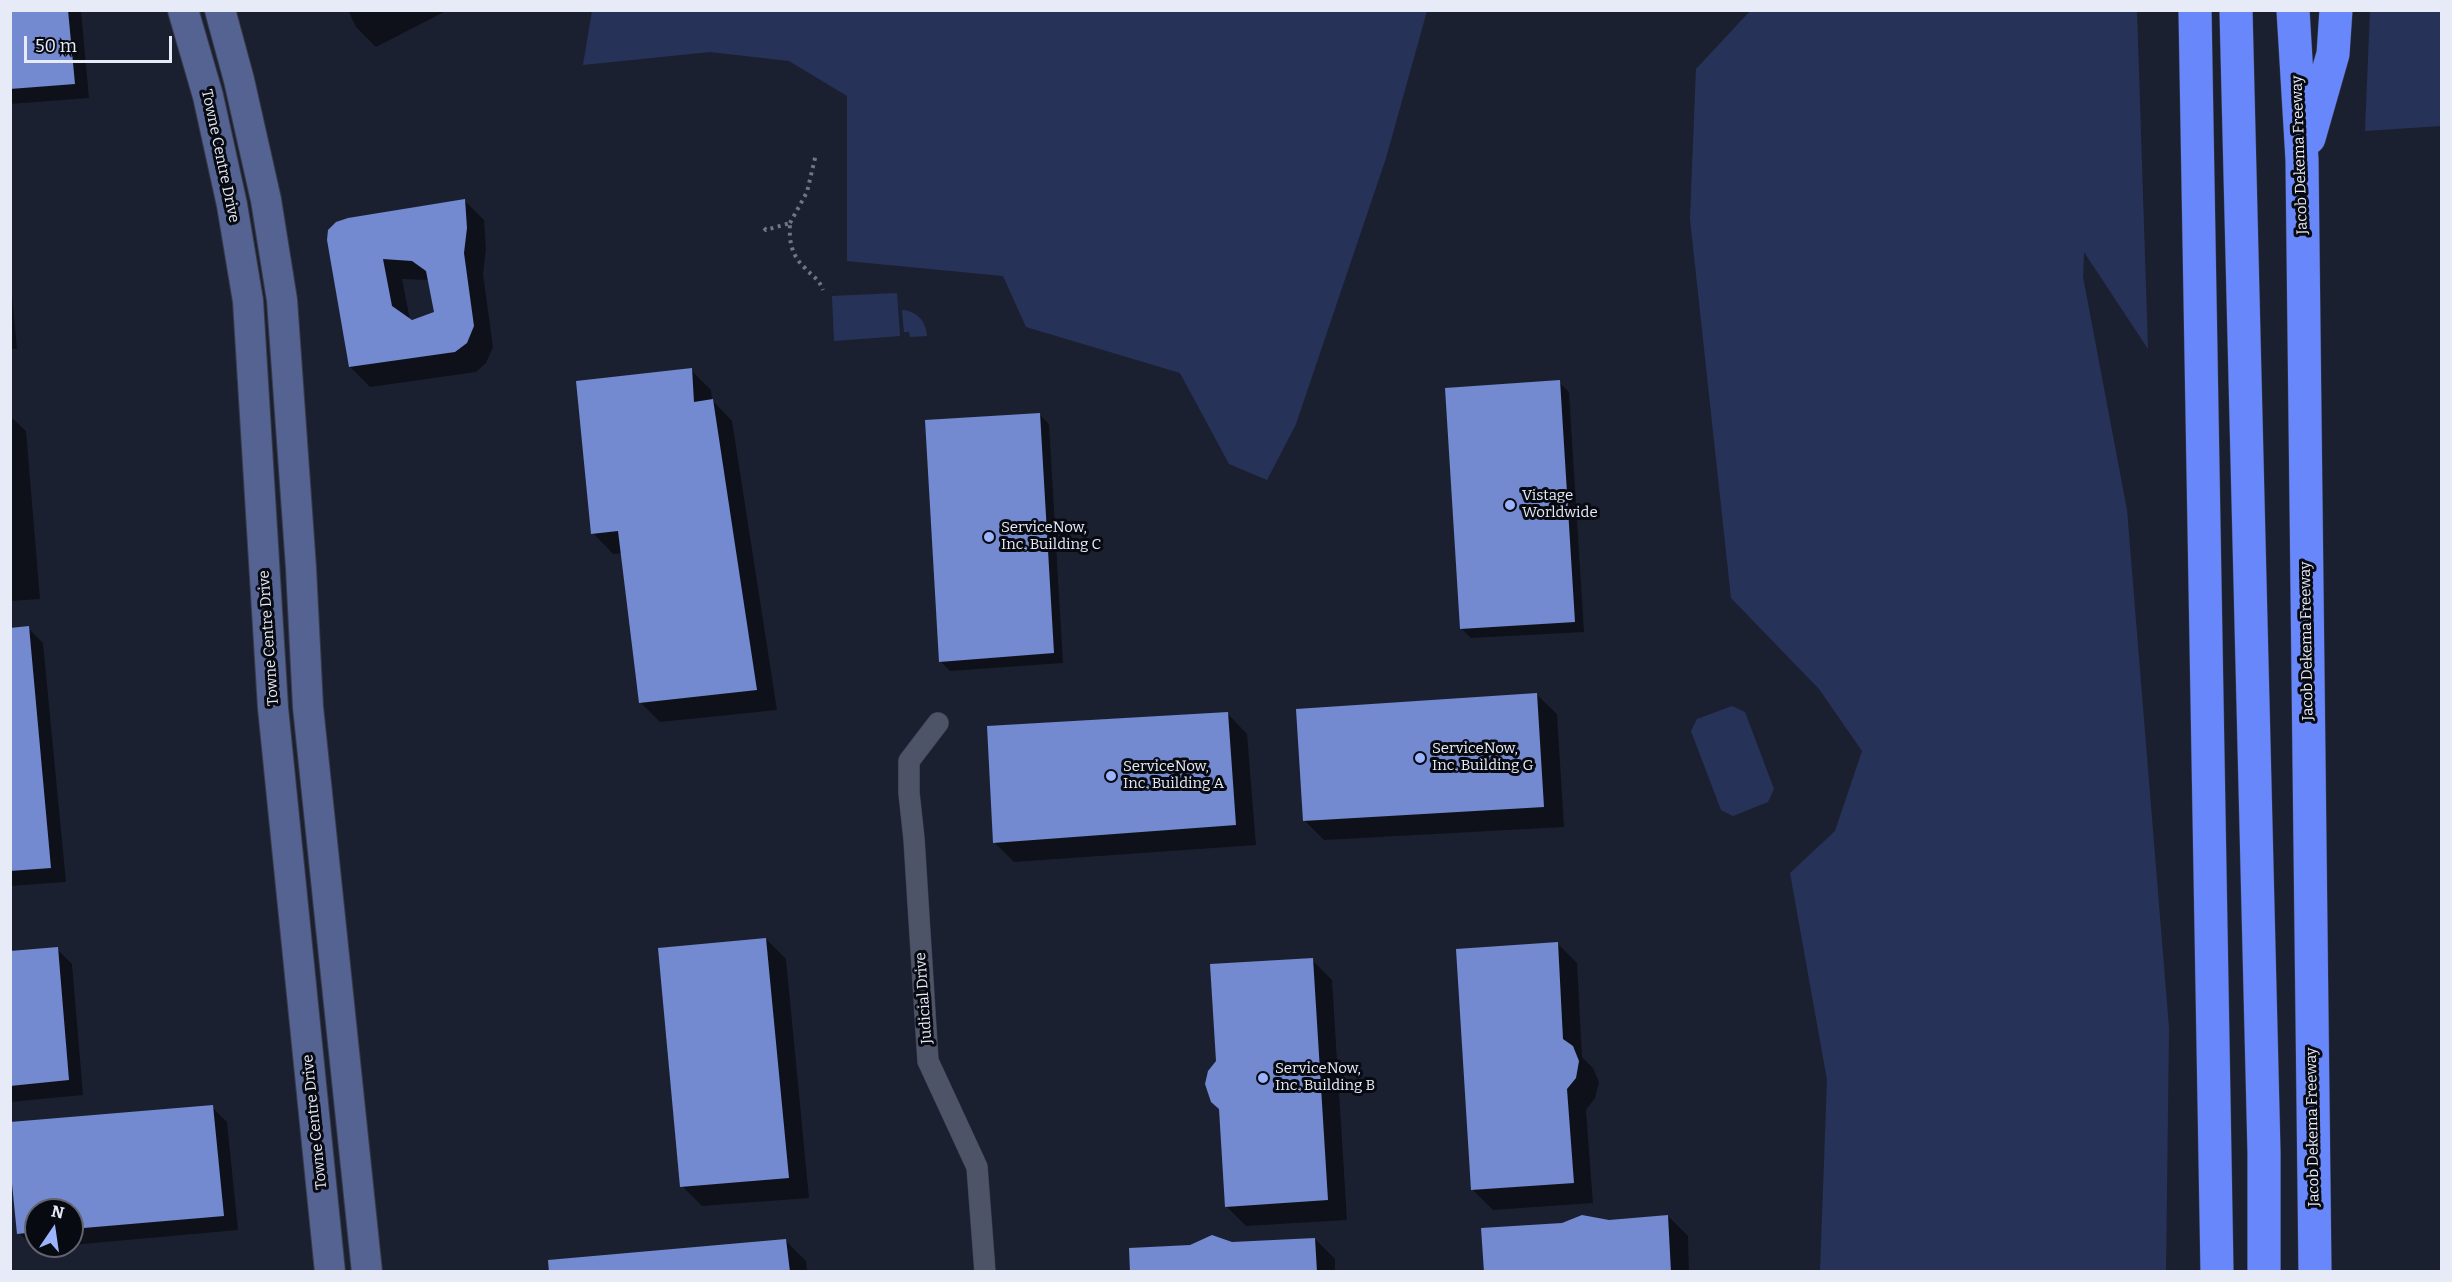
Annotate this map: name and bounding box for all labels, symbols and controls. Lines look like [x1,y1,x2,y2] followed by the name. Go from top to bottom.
[27,24,176,62] scale bar
[35,35,77,57] text: 50 m
[2288,75,2312,235] street label: Jacob Dekema Freeway
[197,88,243,224] street label: Towne Centre Drive
[1522,487,1598,522] place label: Vistage Worldwide
[1503,498,1517,512] marker: Vistage Worldwide
[1001,519,1101,554] place label: ServiceNow, Inc. Building C
[982,530,996,544] marker: ServiceNow, Inc. Building C
[2297,561,2317,721] street label: Jacob Dekema Freeway
[255,570,283,706] street label: Towne Centre Drive
[1432,740,1533,775] place label: ServiceNow, Inc. Building G
[1413,751,1427,765] marker: ServiceNow, Inc. Building G
[1123,758,1224,793] place label: ServiceNow, Inc. Building A
[1104,769,1118,783] marker: ServiceNow, Inc. Building A
[912,952,936,1044] street label: Judicial Drive
[2303,1047,2323,1207] street label: Jacob Dekema Freeway
[299,1054,331,1190] street label: Towne Centre Drive
[1275,1060,1375,1095] place label: ServiceNow, Inc. Building B
[1256,1071,1270,1085] marker: ServiceNow, Inc. Building B
[24,1198,84,1258] north arrow
[50,1201,66,1223] text: N

